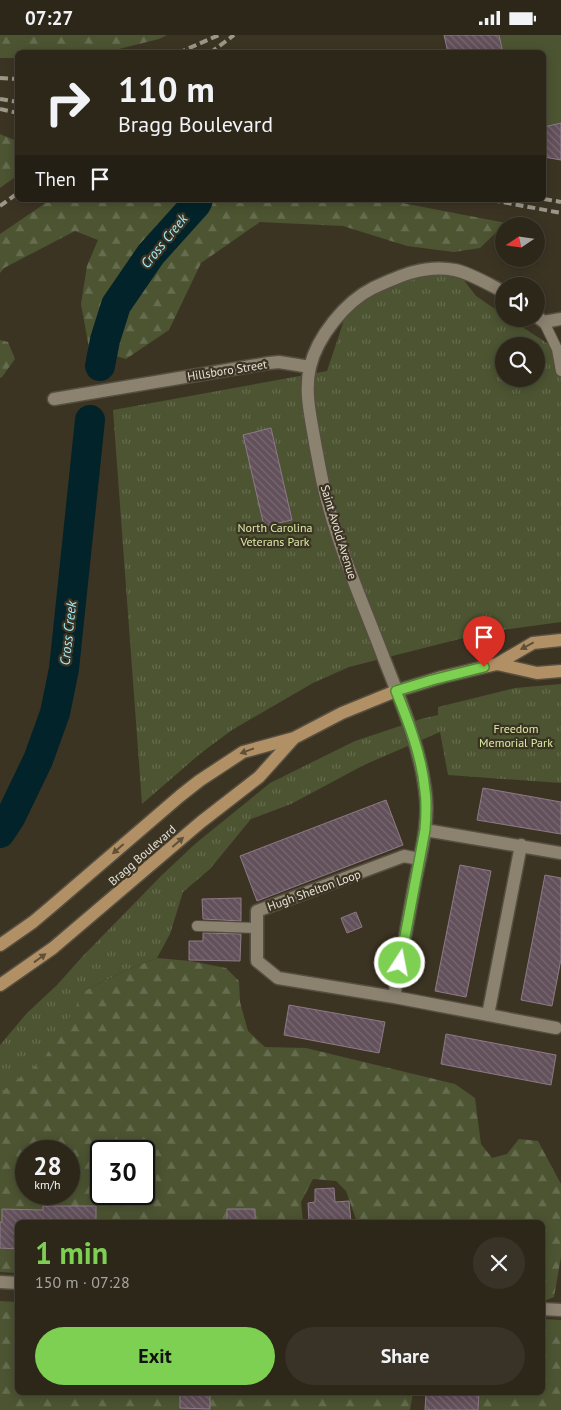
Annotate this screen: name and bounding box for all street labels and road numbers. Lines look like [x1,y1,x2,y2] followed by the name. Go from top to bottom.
[186,356,268,384] street label: Hillsboro Street
[318,483,360,581] street label: Saint Avold Avenue
[105,822,179,888] street label: Bragg Boulevard
[265,866,363,914] street label: Hugh Shelton Loop

